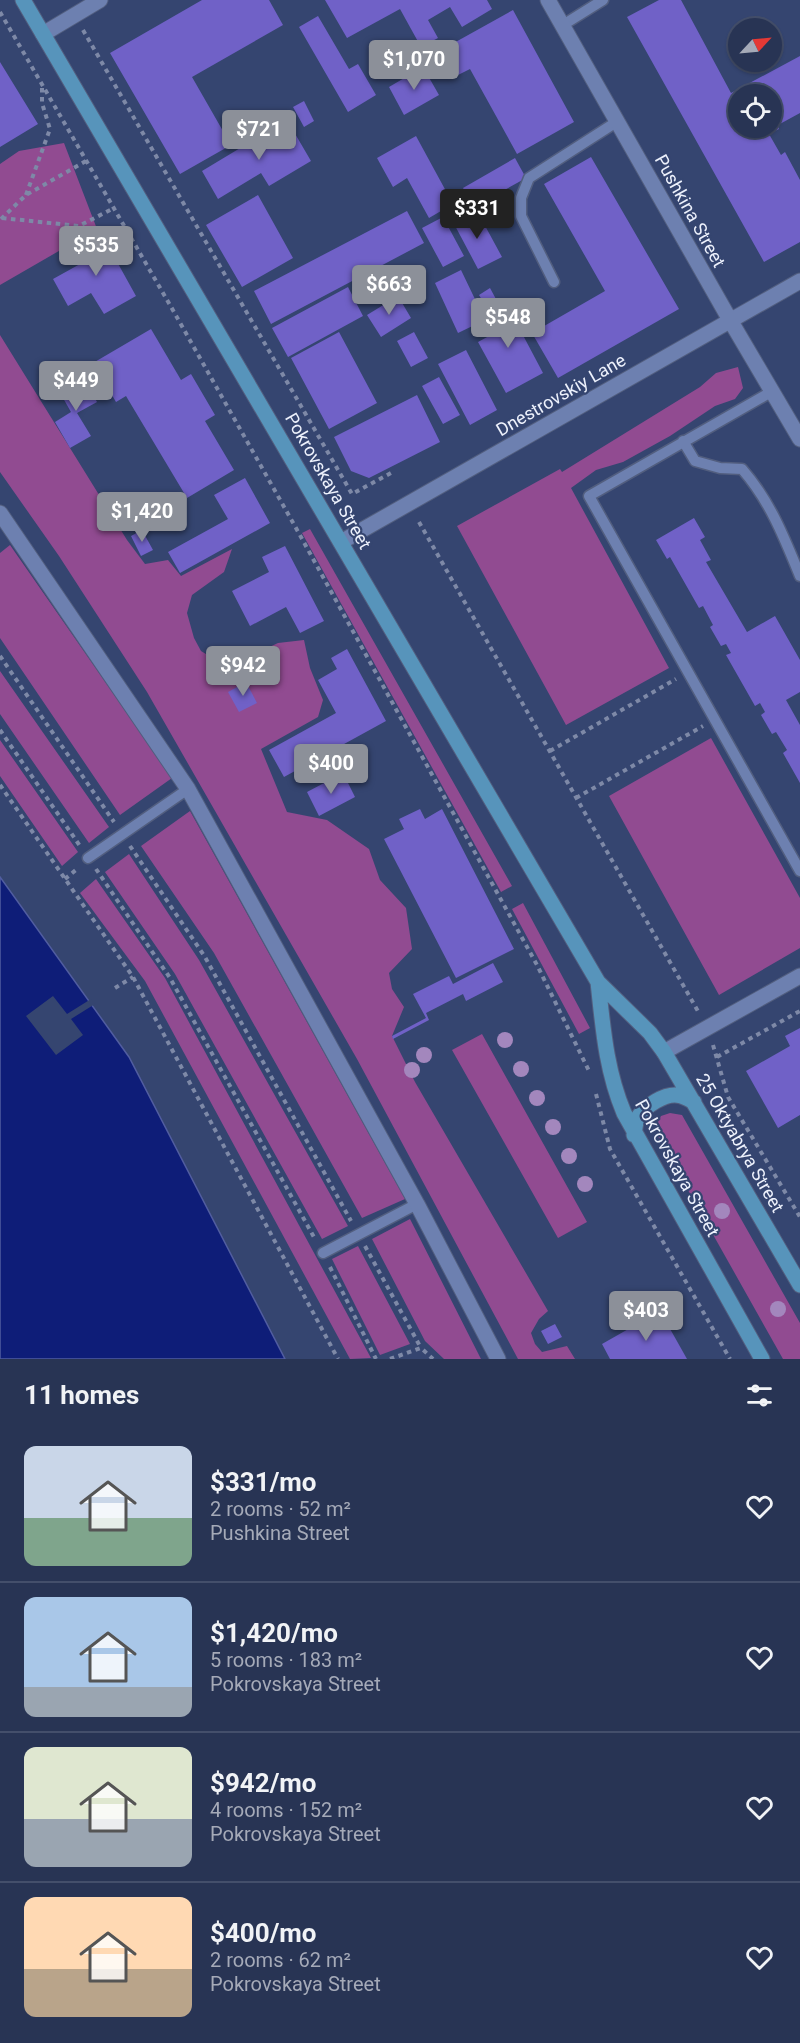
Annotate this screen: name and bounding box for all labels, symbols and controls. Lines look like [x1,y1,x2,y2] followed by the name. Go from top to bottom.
[728,18,782,72] north arrow
[728,18,782,138] map controls
[365,40,463,91] pin: $1,070
[383,47,445,71] text: $1,070
[728,84,782,138] button: locate
[223,110,295,161] pin: $721
[236,117,282,141] text: $721
[651,151,730,271] street label: Pushkina Street
[441,189,513,240] pin: $331
[454,196,500,220] text: $331
[60,226,132,277] pin: $535
[73,233,119,257] text: $535
[353,265,425,316] pin: $663
[366,272,412,296] text: $663
[472,298,544,349] pin: $548
[485,305,531,329] text: $548
[492,349,629,440] street label: Dnestrovskiy Lane
[40,361,112,412] pin: $449
[53,368,99,392] text: $449
[281,409,376,553] street label: Pokrovskaya Street
[93,492,191,543] pin: $1,420
[111,499,173,523] text: $1,420
[207,646,279,697] pin: $942
[220,653,266,677] text: $942
[295,744,367,795] pin: $400
[308,751,354,775] text: $400
[692,1070,789,1216] street label: 25 Oktyabrya Street
[631,1095,724,1240] street label: Pokrovskaya Street
[610,1291,682,1342] pin: $403
[623,1298,669,1322] text: $403
[743,1379,776,1412] icon: filters
[24,1380,139,1410] text: 11 homes
[210,1467,317,1497] text: $331/mo
[72,1470,144,1542] icon: home
[743,1490,776,1523] icon: heart
[210,1497,351,1521] text: 2 rooms · 52 m²
[210,1521,350,1545] text: Pushkina Street
[210,1618,338,1648] text: $1,420/mo
[72,1621,144,1693] icon: home
[743,1641,776,1674] icon: heart
[210,1648,362,1672] text: 5 rooms · 183 m²
[210,1672,381,1696] text: Pokrovskaya Street
[210,1768,317,1798] text: $942/mo
[72,1771,144,1843] icon: home
[743,1791,776,1824] icon: heart
[210,1798,362,1822] text: 4 rooms · 152 m²
[210,1822,381,1846] text: Pokrovskaya Street
[210,1918,317,1948] text: $400/mo
[72,1921,144,1993] icon: home
[743,1941,776,1974] icon: heart
[210,1948,351,1972] text: 2 rooms · 62 m²
[210,1972,381,1996] text: Pokrovskaya Street

